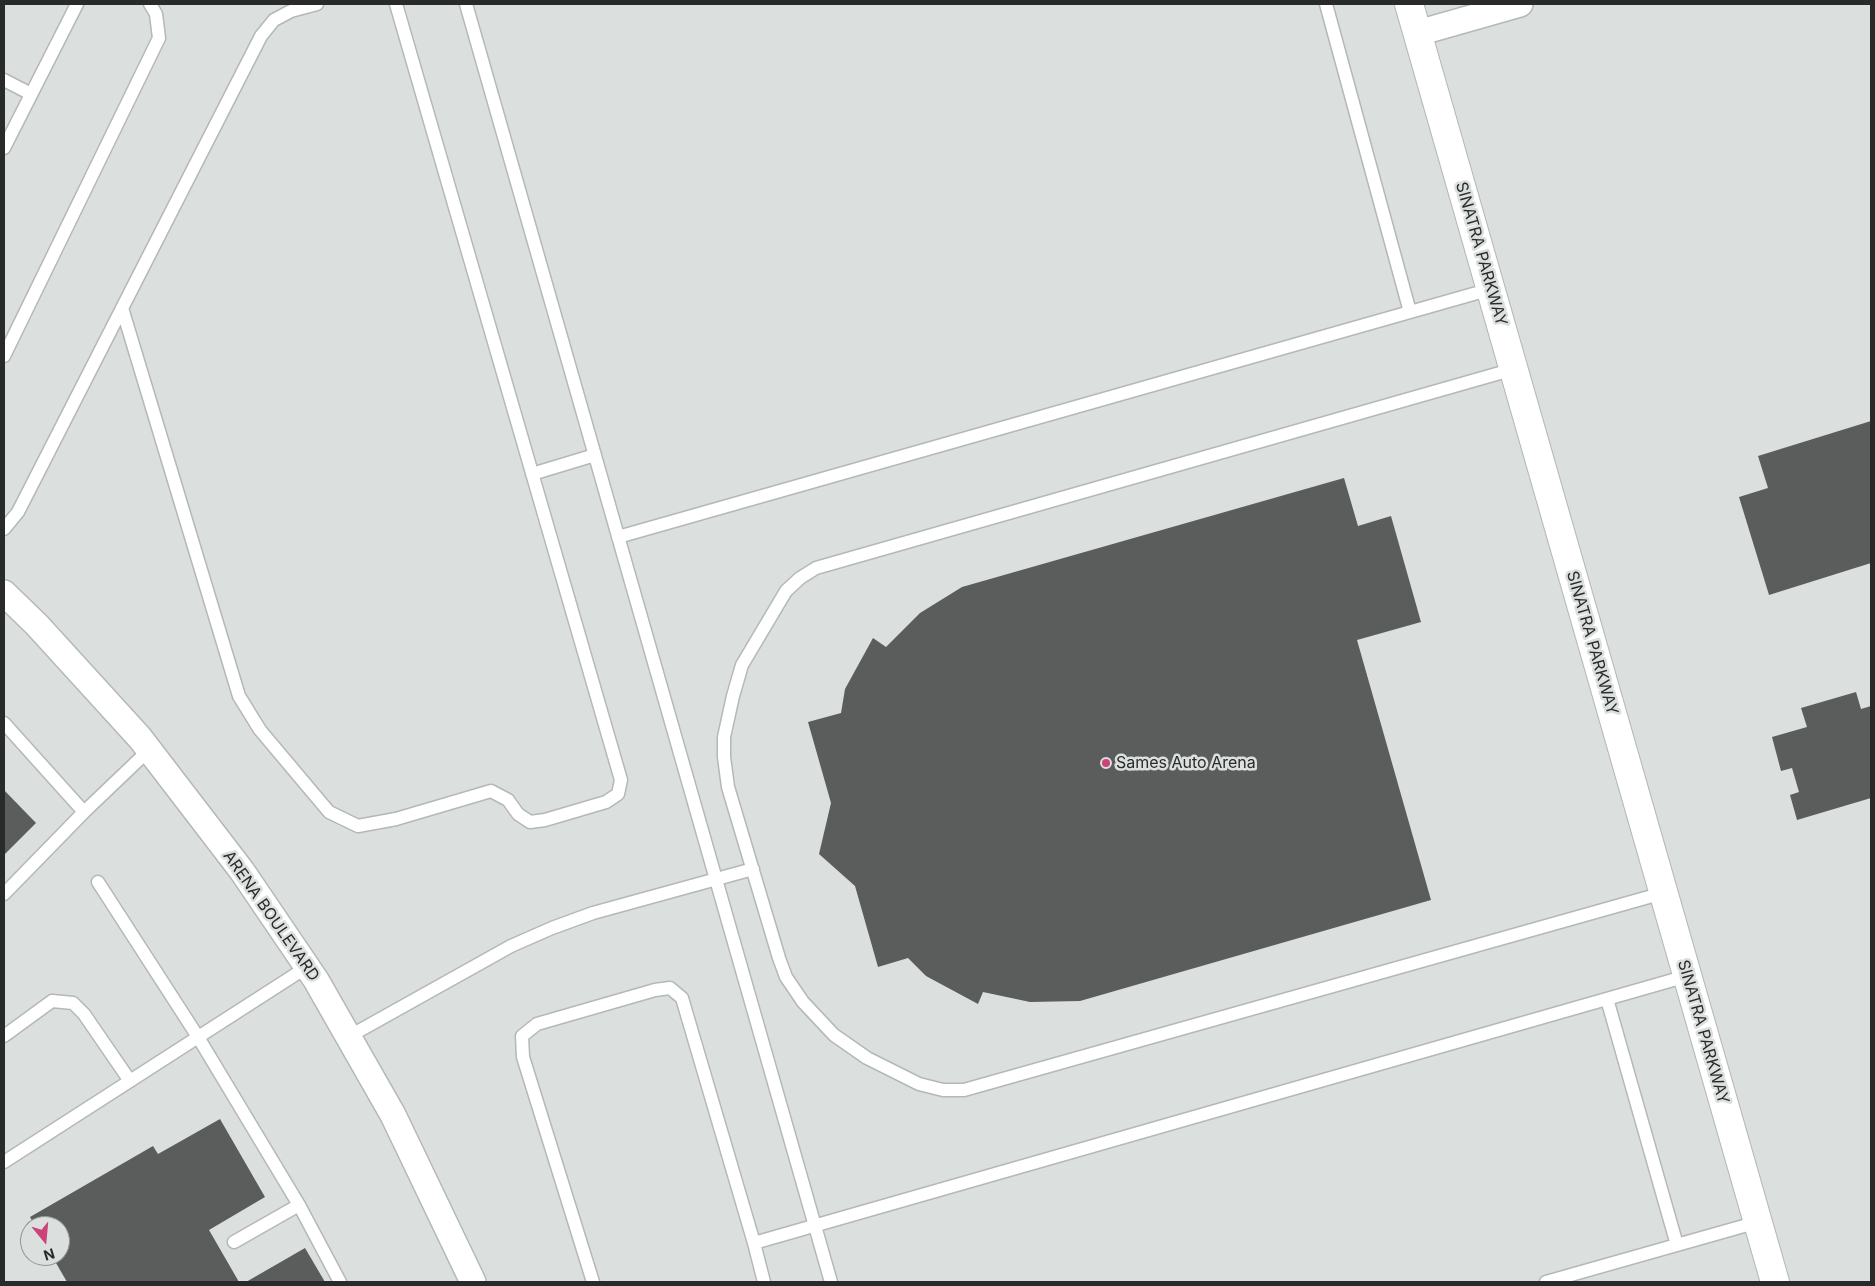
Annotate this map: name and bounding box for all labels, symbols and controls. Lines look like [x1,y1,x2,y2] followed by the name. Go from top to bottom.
[1451,180,1511,328] street label: SINATRA PARKWAY
[1562,569,1622,717] street label: SINATRA PARKWAY
[1116,753,1256,773] place label: Sames Auto Arena
[1100,757,1112,769] marker: Sames Auto Arena
[219,847,323,985] street label: ARENA BOULEVARD
[1673,958,1733,1106] street label: SINATRA PARKWAY
[20,1216,70,1266] north arrow
[42,1245,57,1265] text: N

